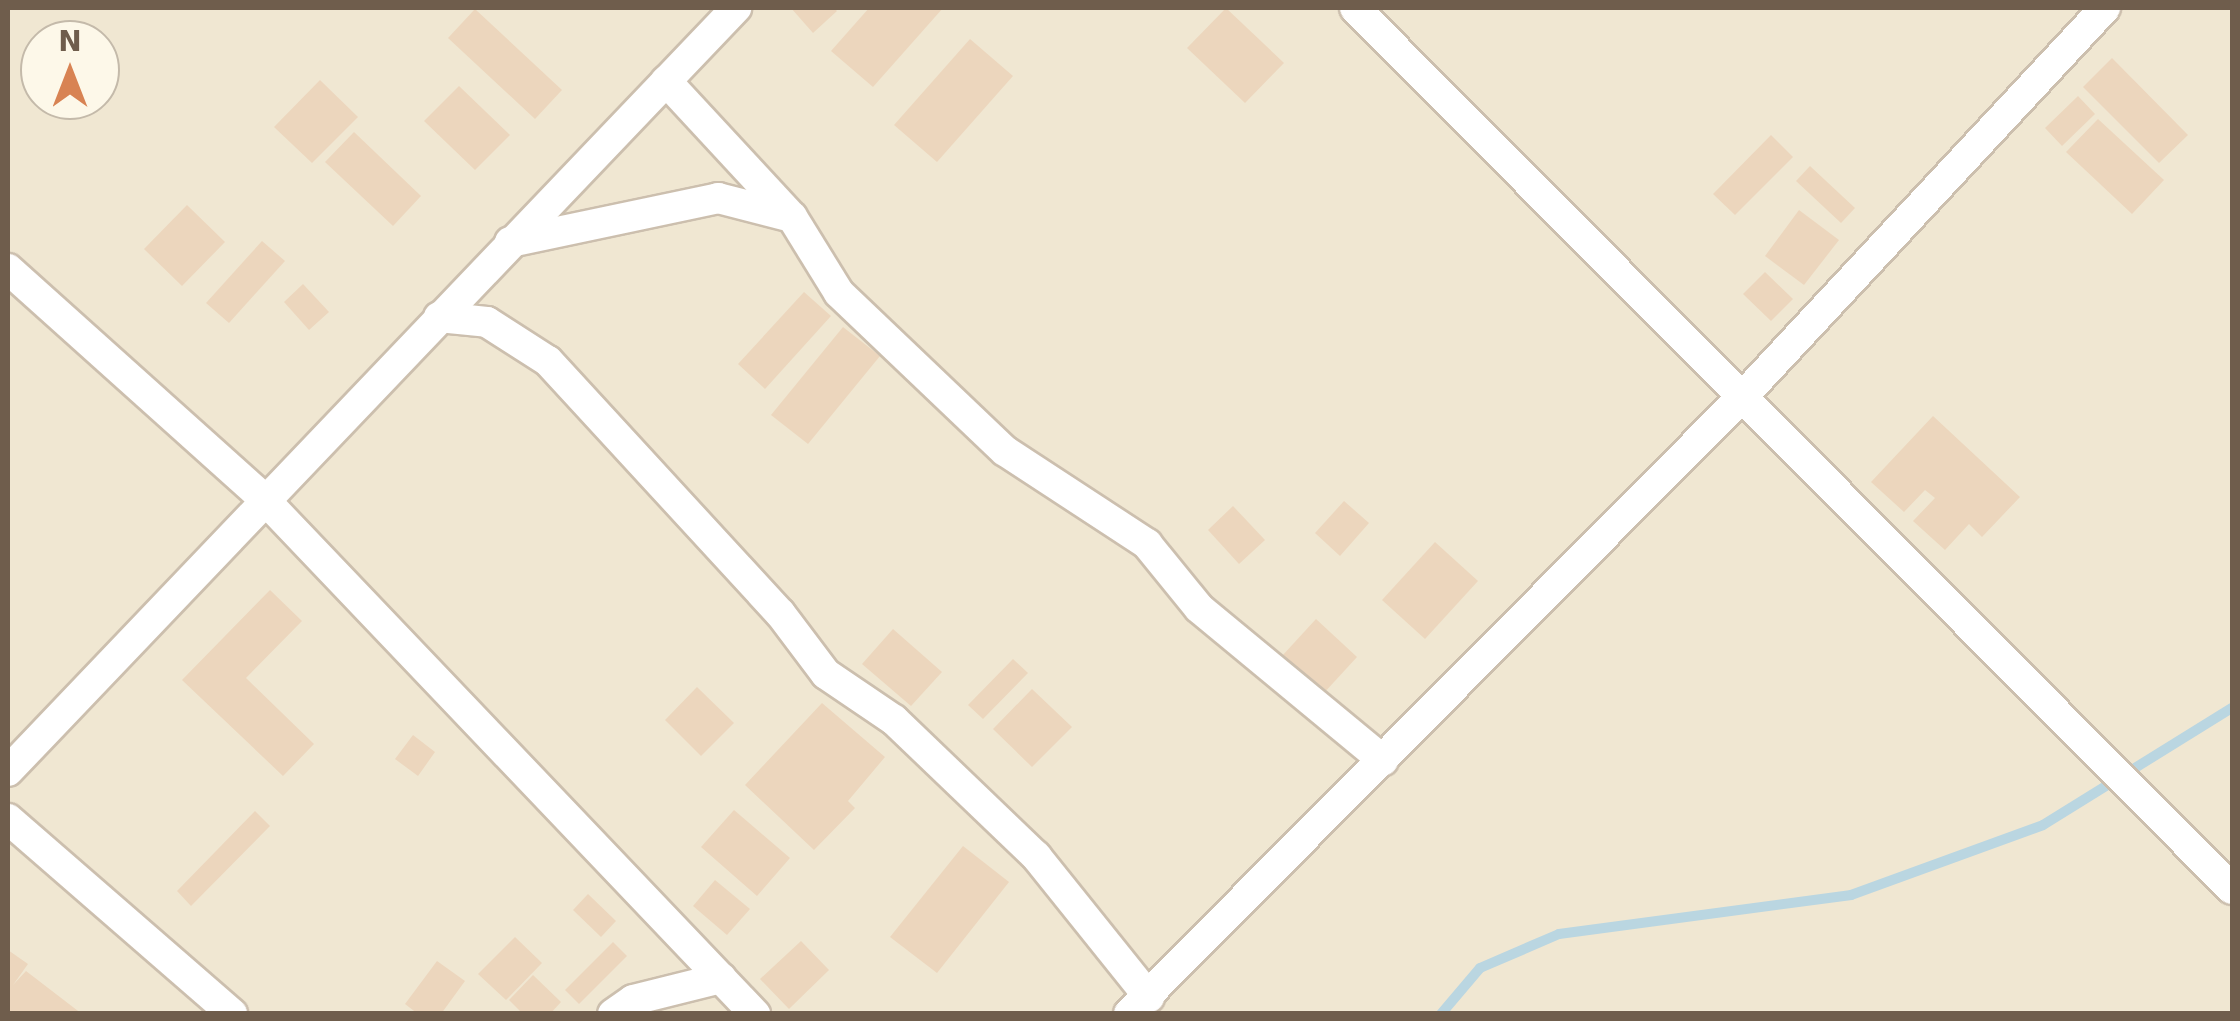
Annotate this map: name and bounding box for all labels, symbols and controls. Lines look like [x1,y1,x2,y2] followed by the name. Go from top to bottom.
[20,20,120,120] north arrow
[58,25,82,58] text: N

